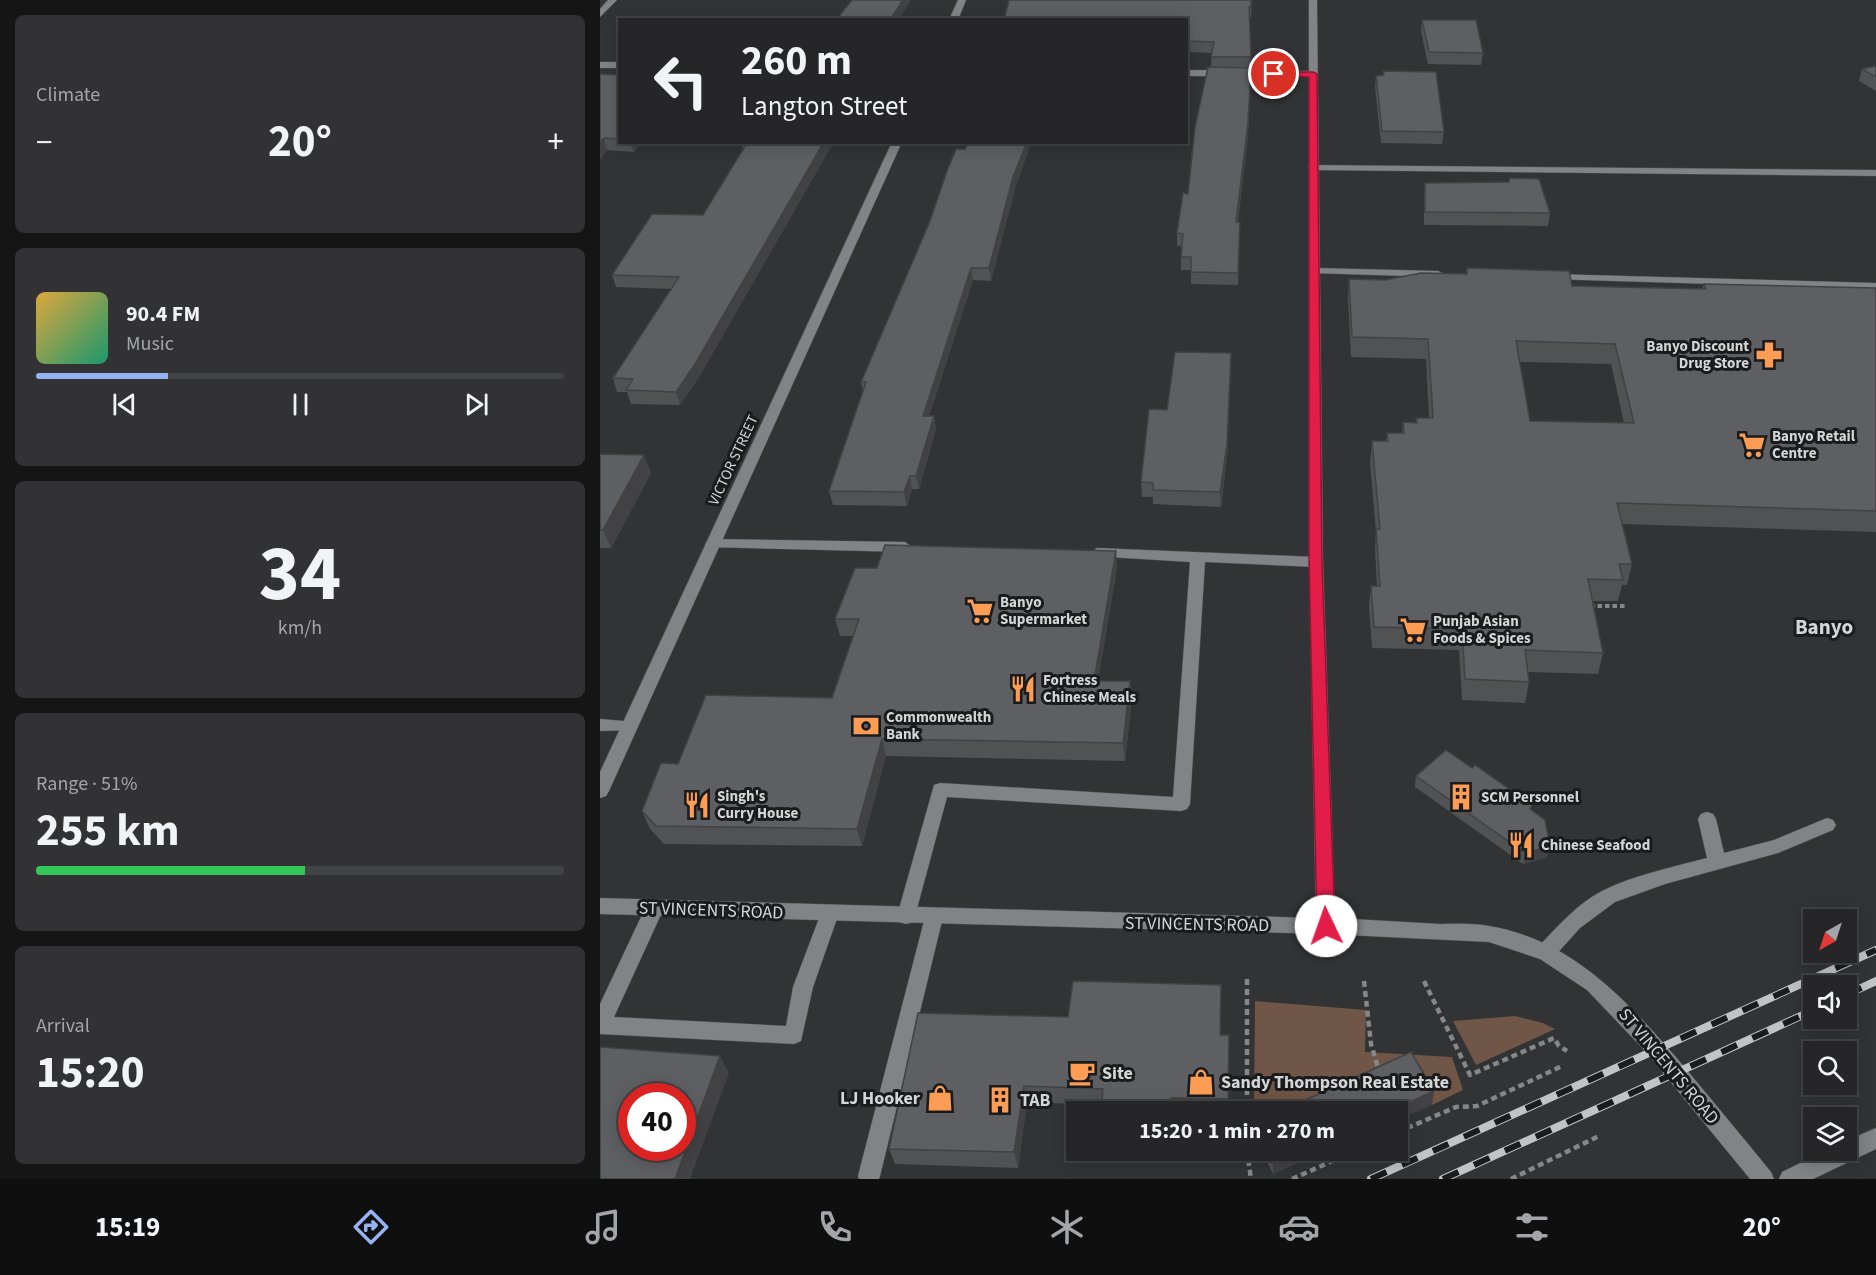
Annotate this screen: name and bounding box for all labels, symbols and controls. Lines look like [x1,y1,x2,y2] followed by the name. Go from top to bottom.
[741,31,852,91] text: 260 m
[642,42,720,120] icon: left
[1248,48,1299,99] pin
[1257,57,1290,90] icon: arrive
[36,81,100,109] text: Climate
[741,87,907,126] text: Langton Street
[268,110,332,174] text: 20°
[36,119,52,166] text: −
[548,119,564,166] text: +
[126,298,200,330] text: 90.4 FM
[126,330,174,358] text: Music
[1646,336,1749,374] place label: Banyo Discount Drug Store
[1754,340,1784,370] pharmacy icon: Banyo Discount Drug Store
[108,388,141,421] icon: previous
[284,388,317,421] icon: pause
[460,388,493,421] icon: next
[703,412,764,509] street label: VICTOR STREET
[1772,426,1856,464] place label: Banyo Retail Centre
[1737,430,1767,460] supermarket icon: Banyo Retail Centre
[259,519,341,630] text: 34
[1000,592,1087,630] place label: Banyo Supermarket
[965,596,995,626] supermarket icon: Banyo Supermarket
[1433,611,1531,649] place label: Punjab Asian Foods & Spices
[1795,612,1853,642] district label: Banyo
[278,614,322,642] text: km/h
[1398,615,1428,645] supermarket icon: Punjab Asian Foods & Spices
[1043,670,1136,708] place label: Fortress Chinese Meals
[1008,674,1038,704] restaurant icon: Fortress Chinese Meals
[886,707,991,745] place label: Commonwealth Bank
[851,711,881,741] bank icon: Commonwealth Bank
[36,770,137,798] text: Range · 51%
[1446,782,1476,812] building icon: SCM Personnel
[717,786,799,824] place label: Singh's Curry House
[1481,787,1580,808] place label: SCM Personnel
[682,790,712,820] restaurant icon: Singh's Curry House
[36,799,180,863] text: 255 km
[1506,830,1536,860] restaurant icon: Chinese Seafood
[1541,835,1650,856] place label: Chinese Seafood
[1294,894,1358,958] position arrow
[638,895,784,926] street label: ST VINCENTS ROAD
[1803,909,1857,963] north arrow
[1803,909,1857,1161] map controls
[1124,911,1269,938] street label: ST VINCENTS ROAD
[1803,975,1857,1029] button: sound
[1613,1003,1725,1130] street label: ST VINCENTS ROAD
[36,1012,90,1040] text: Arrival
[36,1041,145,1105] text: 15:20
[1803,1041,1857,1095] button: search
[1067,1058,1097,1088] cafe icon: Site
[1102,1061,1133,1086] place label: Site
[1186,1067,1216,1097] shop icon: Sandy Thompson Real Estate
[1221,1070,1449,1095] place label: Sandy Thompson Real Estate
[618,1083,696,1161] speed limit sign: 40
[925,1083,955,1113] shop icon: LJ Hooker
[985,1085,1015,1115] building icon: TAB
[840,1086,921,1111] place label: LJ Hooker
[1020,1088,1051,1113] place label: TAB
[1803,1107,1857,1161] button: layers
[1139,1115,1335,1147] text: 15:20 · 1 min · 270 m
[350,1206,392,1248] icon: directions
[582,1206,624,1248] icon: music
[814,1206,856,1248] icon: phone
[1046,1206,1088,1248] icon: climate
[1278,1206,1320,1248] icon: car
[1511,1206,1553,1248] icon: filters
[95,1208,160,1247] text: 15:19
[1743,1208,1781,1247] text: 20°

